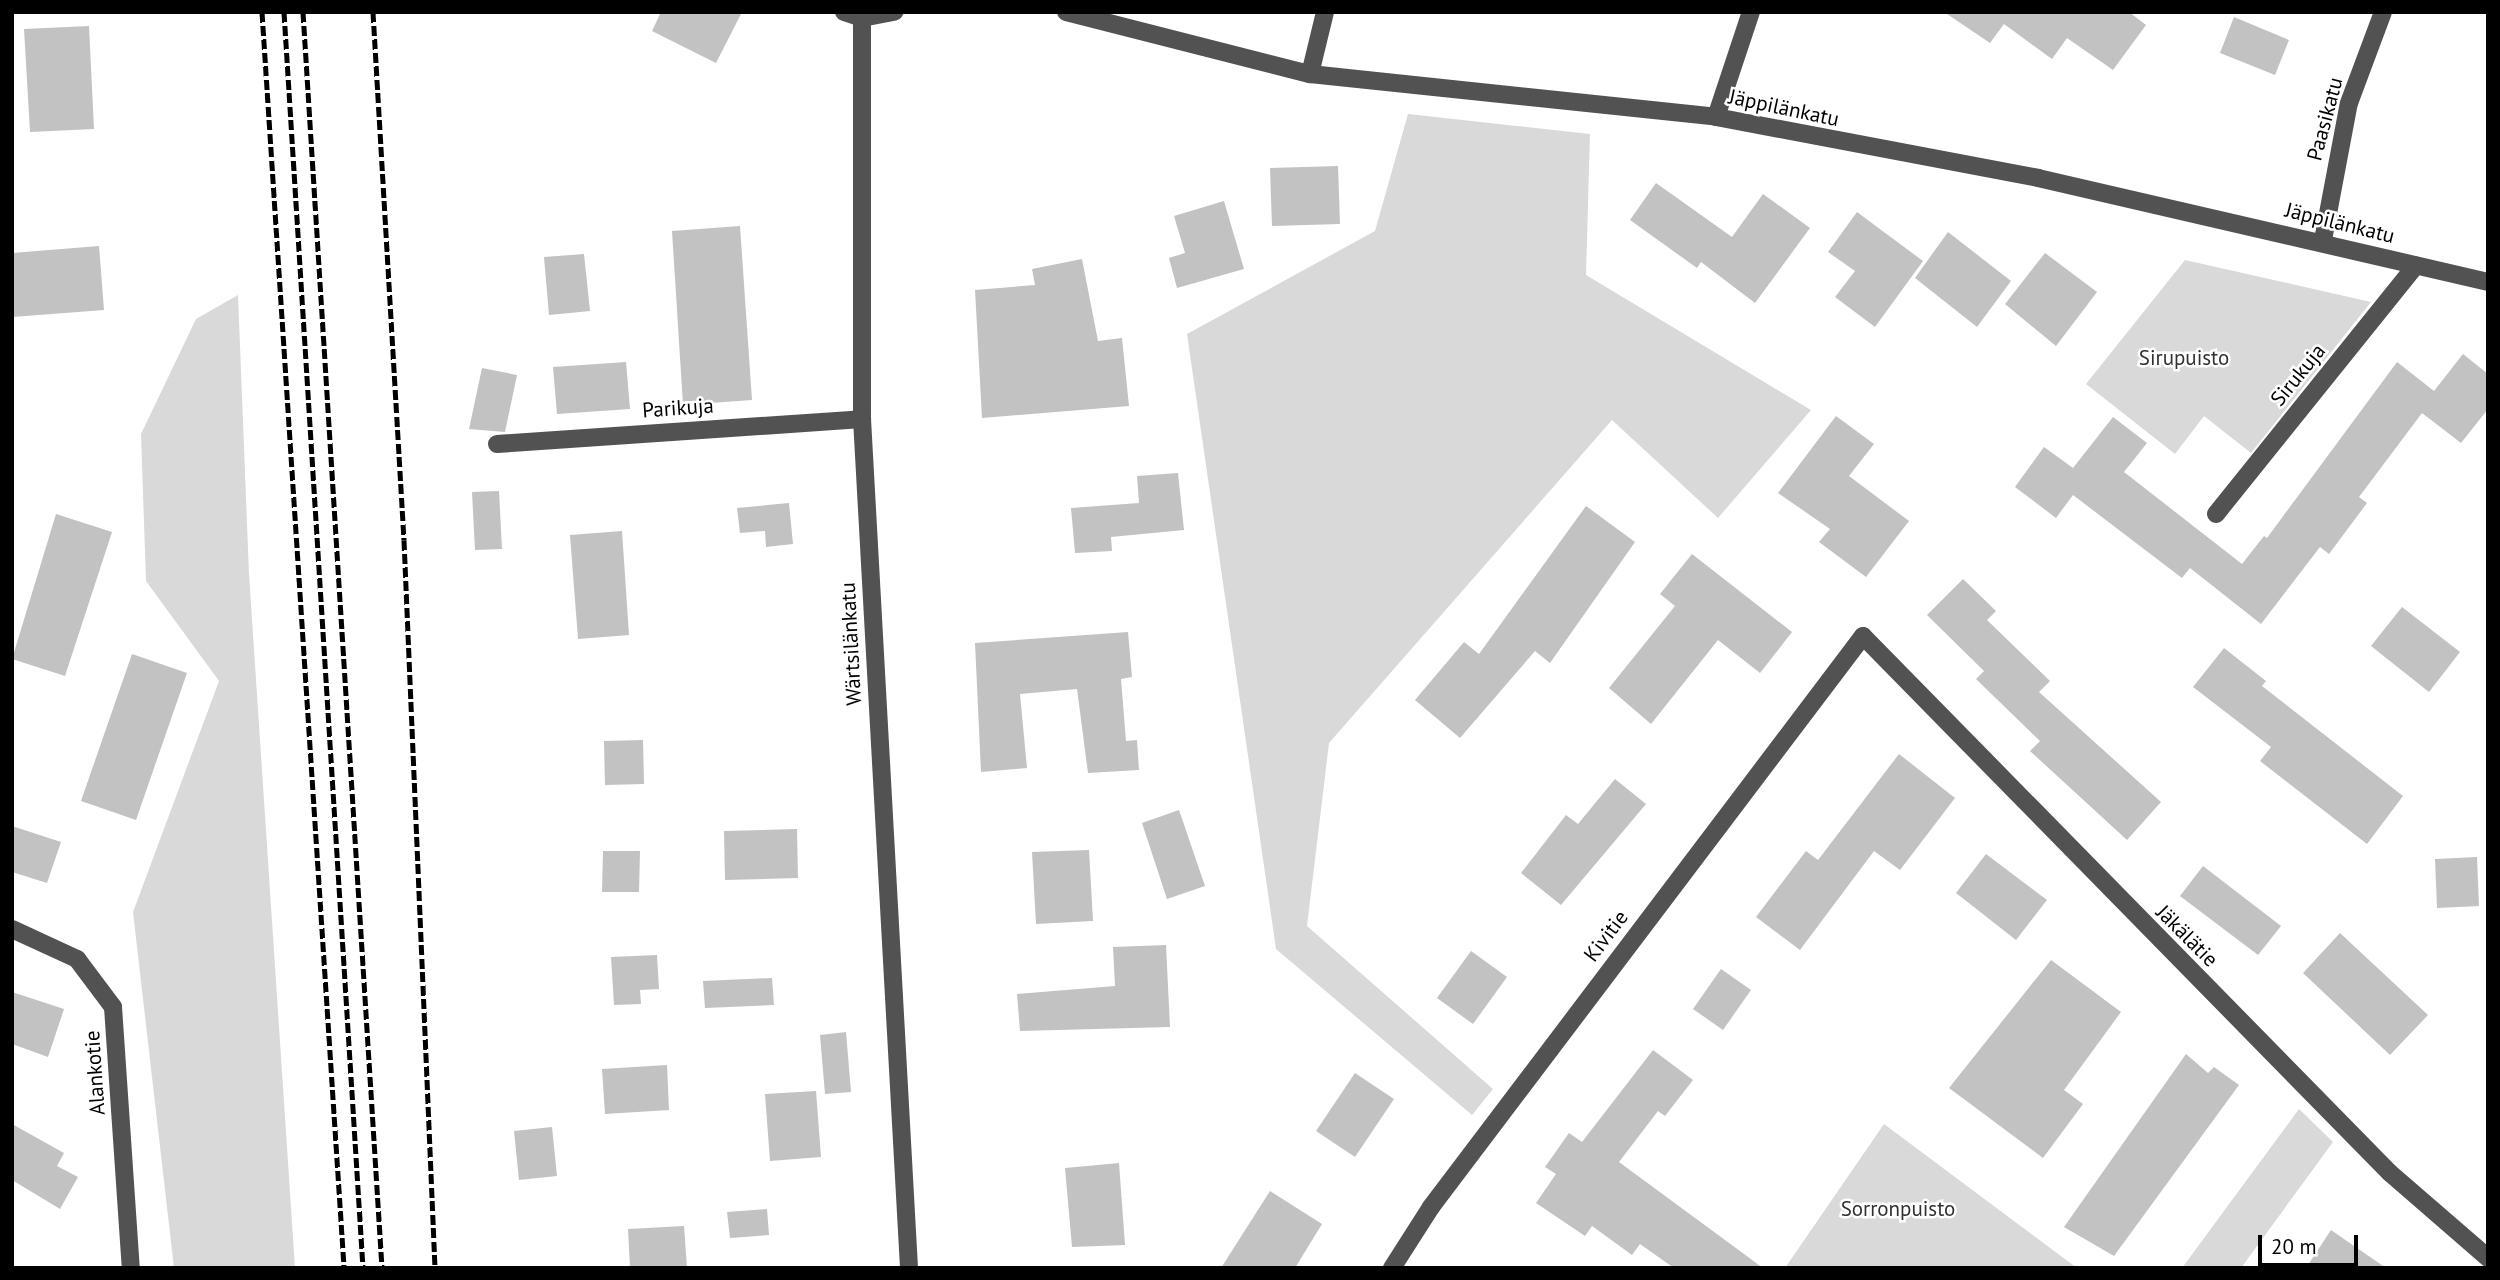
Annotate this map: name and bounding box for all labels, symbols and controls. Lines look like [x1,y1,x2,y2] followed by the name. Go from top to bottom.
[2302,75,2348,163] street label: Paasikatu
[1727,84,1841,132] street label: Jäppilänkatu
[2283,197,2397,249] street label: Jäppilänkatu
[2265,339,2331,411] street label: Sirukuja
[2139,345,2229,371] park label: Sirupuisto
[641,393,715,423] street label: Parikuja
[835,582,867,706] street label: Wärtsilänkatu
[2151,900,2223,972] street label: Jäkälätie
[1579,905,1633,967] street label: Kivitie
[79,1030,111,1116] street label: Alankotie
[1841,1196,1955,1222] park label: Sorronpuisto
[2262,1220,2362,1264] scale bar
[2271,1233,2317,1260] text: 20 m

